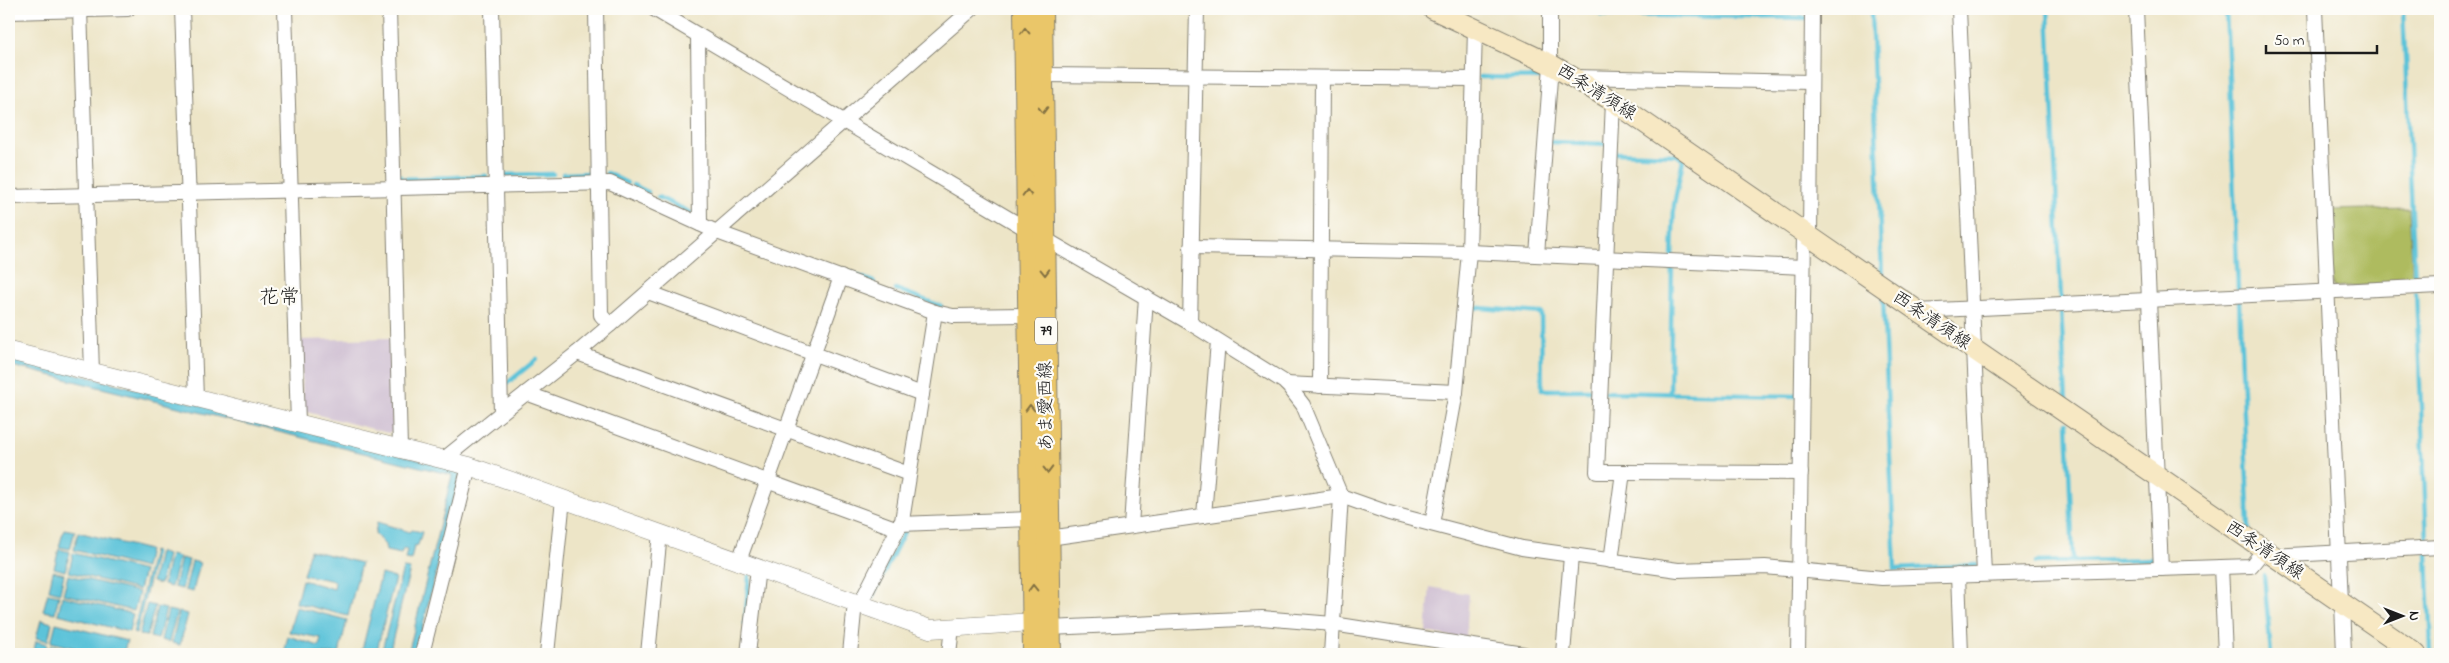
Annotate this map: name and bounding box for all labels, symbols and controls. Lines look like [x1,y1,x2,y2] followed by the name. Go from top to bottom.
[2266,22,2378,54] scale bar
[1020,26,1030,34] one-way arrow
[2274,30,2305,52] text: 50 m
[1551,58,1641,128] street label: 西条清須線
[1038,106,1048,114] one-way arrow
[1022,189,1033,197] one-way arrow
[1040,269,1051,277] one-way arrow
[259,284,299,313] district label: 花常
[1886,285,1976,357] street label: 西条清須線
[1035,318,1057,344] road number: 79
[1033,361,1061,451] street label: あま愛西線
[1025,404,1035,412] one-way arrow
[1043,466,1053,474] one-way arrow
[2219,515,2309,587] street label: 西条清須線
[1027,584,1038,592] one-way arrow
[2376,590,2426,640] north arrow
[2403,611,2424,621] text: N

